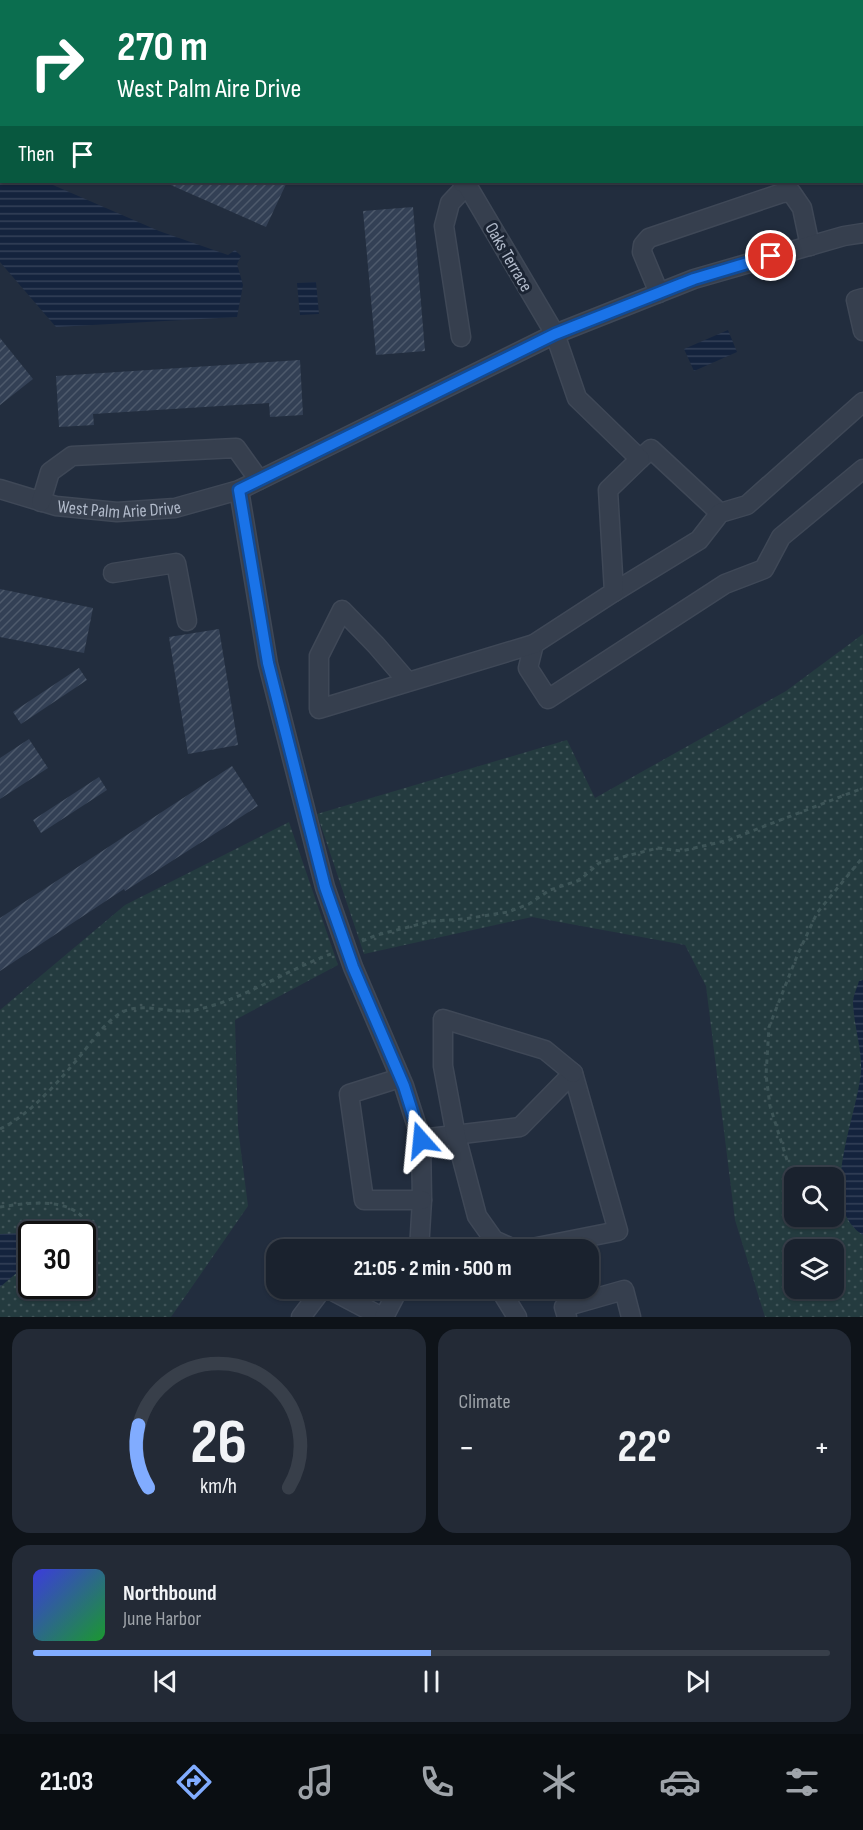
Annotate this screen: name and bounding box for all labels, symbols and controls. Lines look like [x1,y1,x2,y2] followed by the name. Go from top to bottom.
[117,22,208,73] text: 270 m
[18,24,96,102] icon: right
[117,73,301,105] text: West Palm Aire Drive
[66,138,99,171] icon: arrive
[18,141,54,168] text: Then
[480,219,537,296] street label: Oaks Terrace
[745,230,796,281] pin
[754,239,787,272] icon: arrive
[56,496,184,523] street label: West Palm Arie Drive
[389,1108,453,1172] position arrow
[784,1167,844,1299] map controls
[784,1167,844,1227] button: search
[18,1221,96,1299] speed limit sign: 30
[784,1239,844,1299] button: layers
[353,1255,512,1282] text: 21:05 · 2 min · 500 m
[459,1390,511,1414] text: Climate
[190,1406,247,1481] text: 26
[617,1420,671,1475] text: 22°
[459,1428,475,1468] text: −
[814,1428,830,1468] text: +
[200,1474,237,1499] text: km/h
[123,1580,217,1607] text: Northbound
[123,1607,201,1631] text: June Harbor
[149,1665,182,1698] icon: previous
[415,1665,448,1698] icon: pause
[681,1665,714,1698] icon: next
[173,1761,215,1803] icon: directions
[295,1761,337,1803] icon: music
[416,1761,458,1803] icon: phone
[538,1761,580,1803] icon: climate
[659,1761,701,1803] icon: car
[781,1761,823,1803] icon: filters
[40,1766,93,1798] text: 21:03

